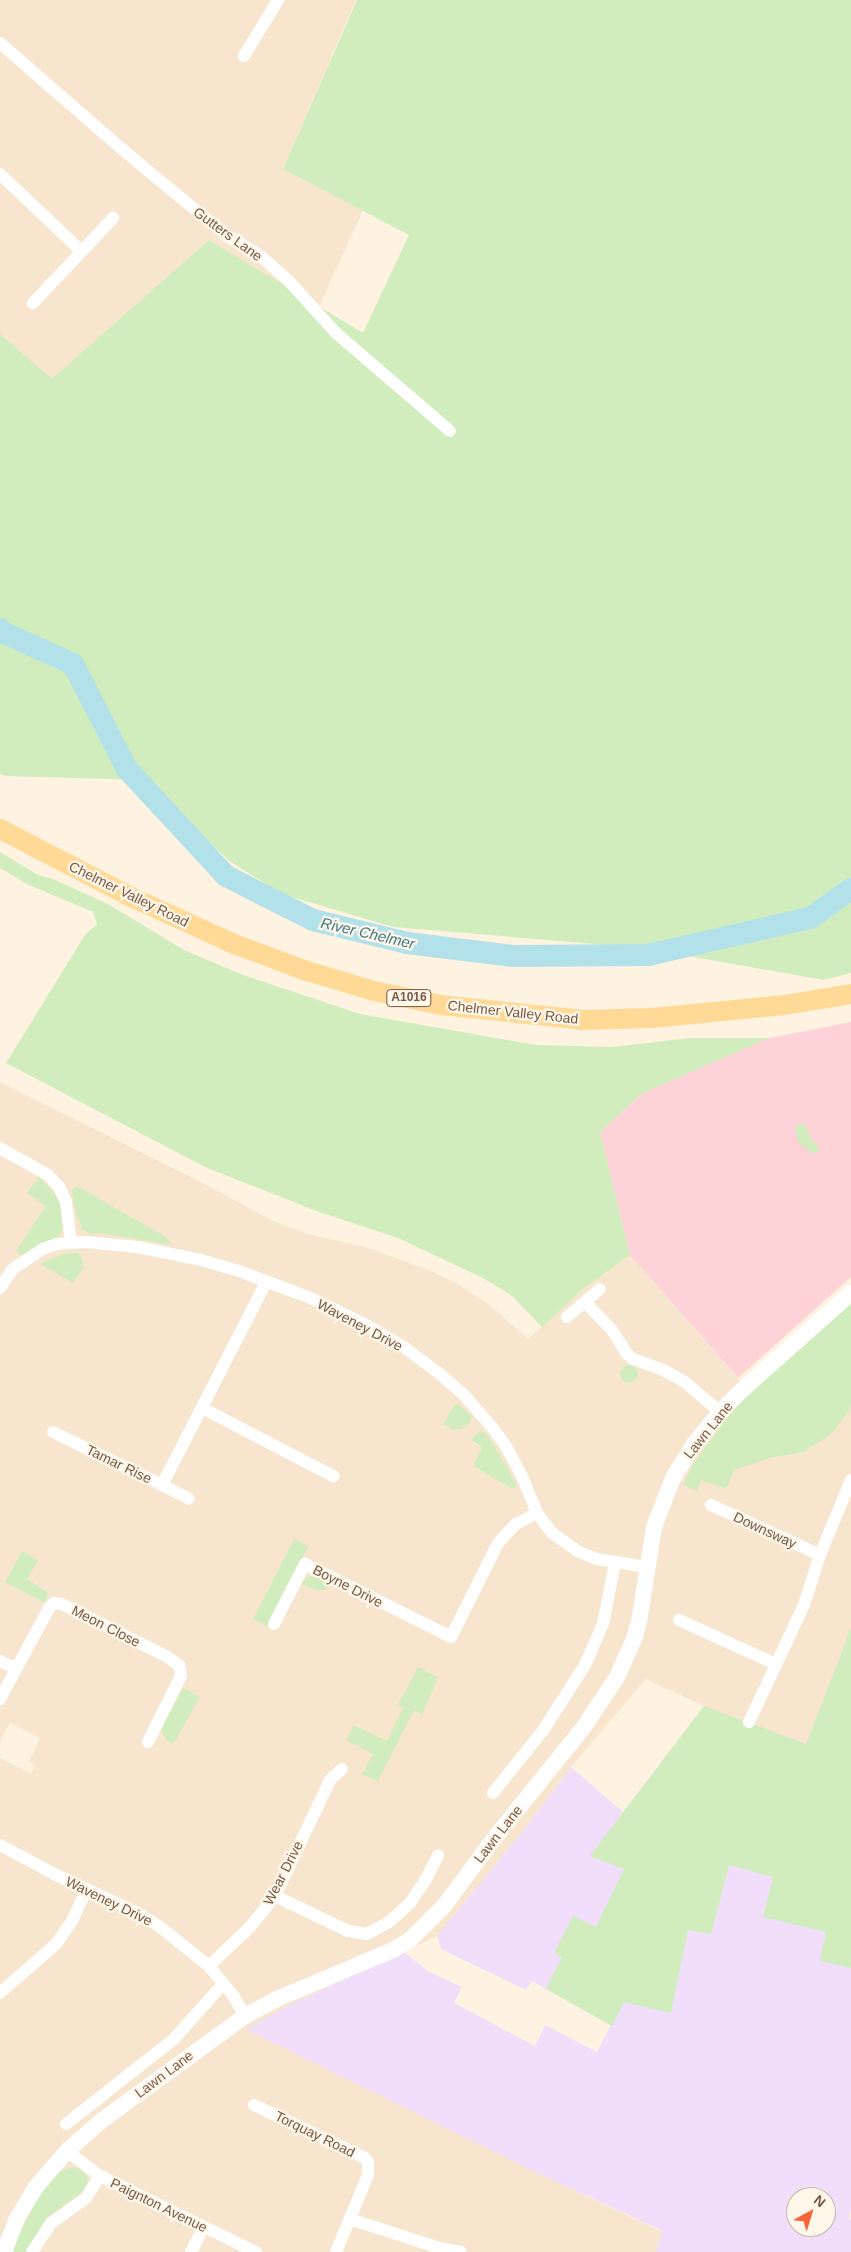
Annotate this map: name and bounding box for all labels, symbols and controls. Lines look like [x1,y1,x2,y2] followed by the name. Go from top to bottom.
[190,203,266,265] street label: Gutters Lane
[66,858,192,930] street label: Chelmer Valley Road
[319,913,417,953] water label: River Chelmer
[385,988,433,1008] road number: A1016
[447,997,579,1027] street label: Chelmer Valley Road
[314,1295,406,1355] street label: Waveney Drive
[680,1398,736,1462] street label: Lawn Lane
[84,1441,154,1487] street label: Tamar Rise
[731,1508,799,1552] street label: Downsway
[310,1561,386,1611] street label: Boyne Drive
[69,1602,143,1650] street label: Meon Close
[470,1802,526,1866] street label: Lawn Lane
[260,1838,306,1908] street label: Wear Drive
[63,1873,155,1929] street label: Waveney Drive
[132,2047,196,2101] street label: Lawn Lane
[272,2107,358,2161] street label: Torquay Road
[108,2174,210,2236] street label: Paignton Avenue
[786,2187,836,2237] north arrow
[811,2192,829,2211] text: N

